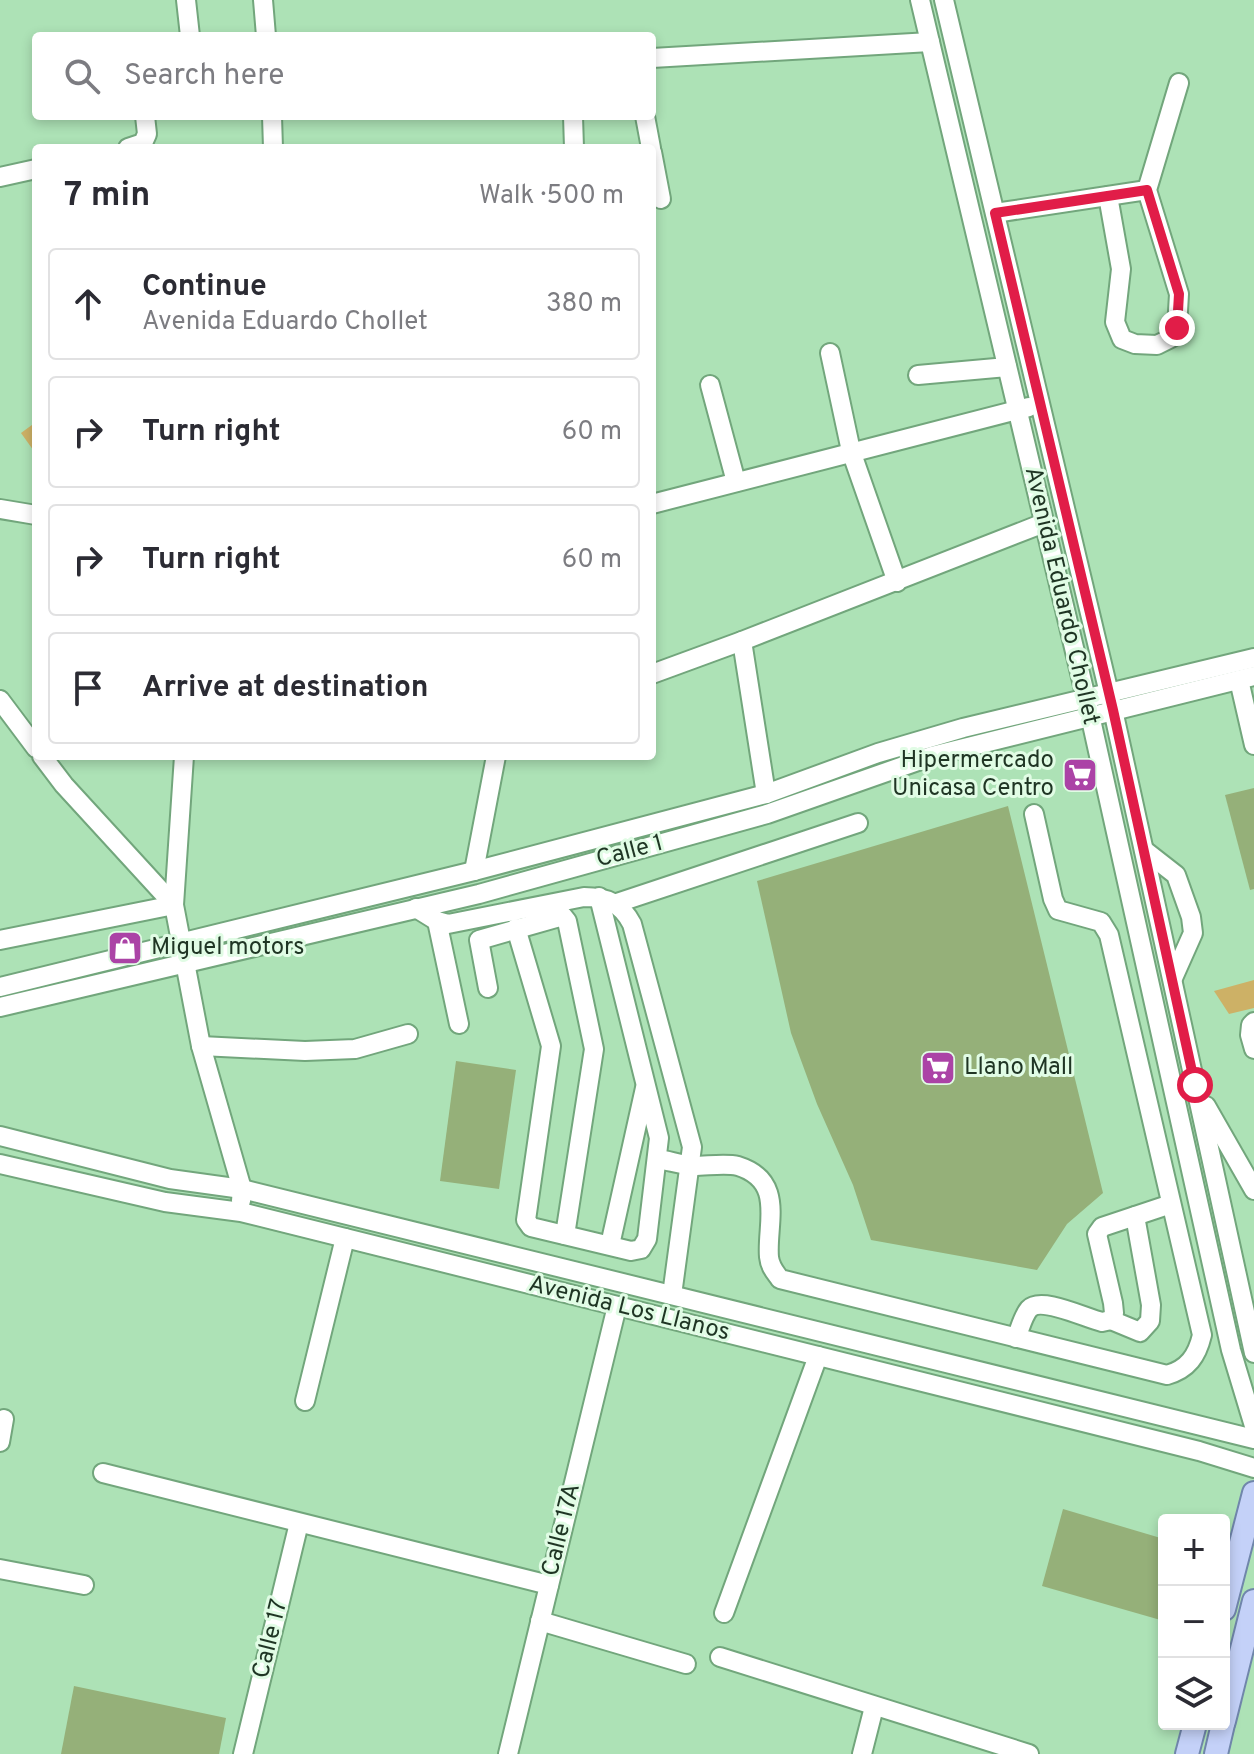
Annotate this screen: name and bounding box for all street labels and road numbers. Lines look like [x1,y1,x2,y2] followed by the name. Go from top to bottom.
[1017,464,1105,728] street label: Avenida Eduardo Chollet
[593,829,667,875] street label: Calle 1
[525,1270,733,1348] street label: Avenida Los Llanos
[536,1481,588,1579] street label: Calle 17A
[247,1596,295,1682] street label: Calle 17

